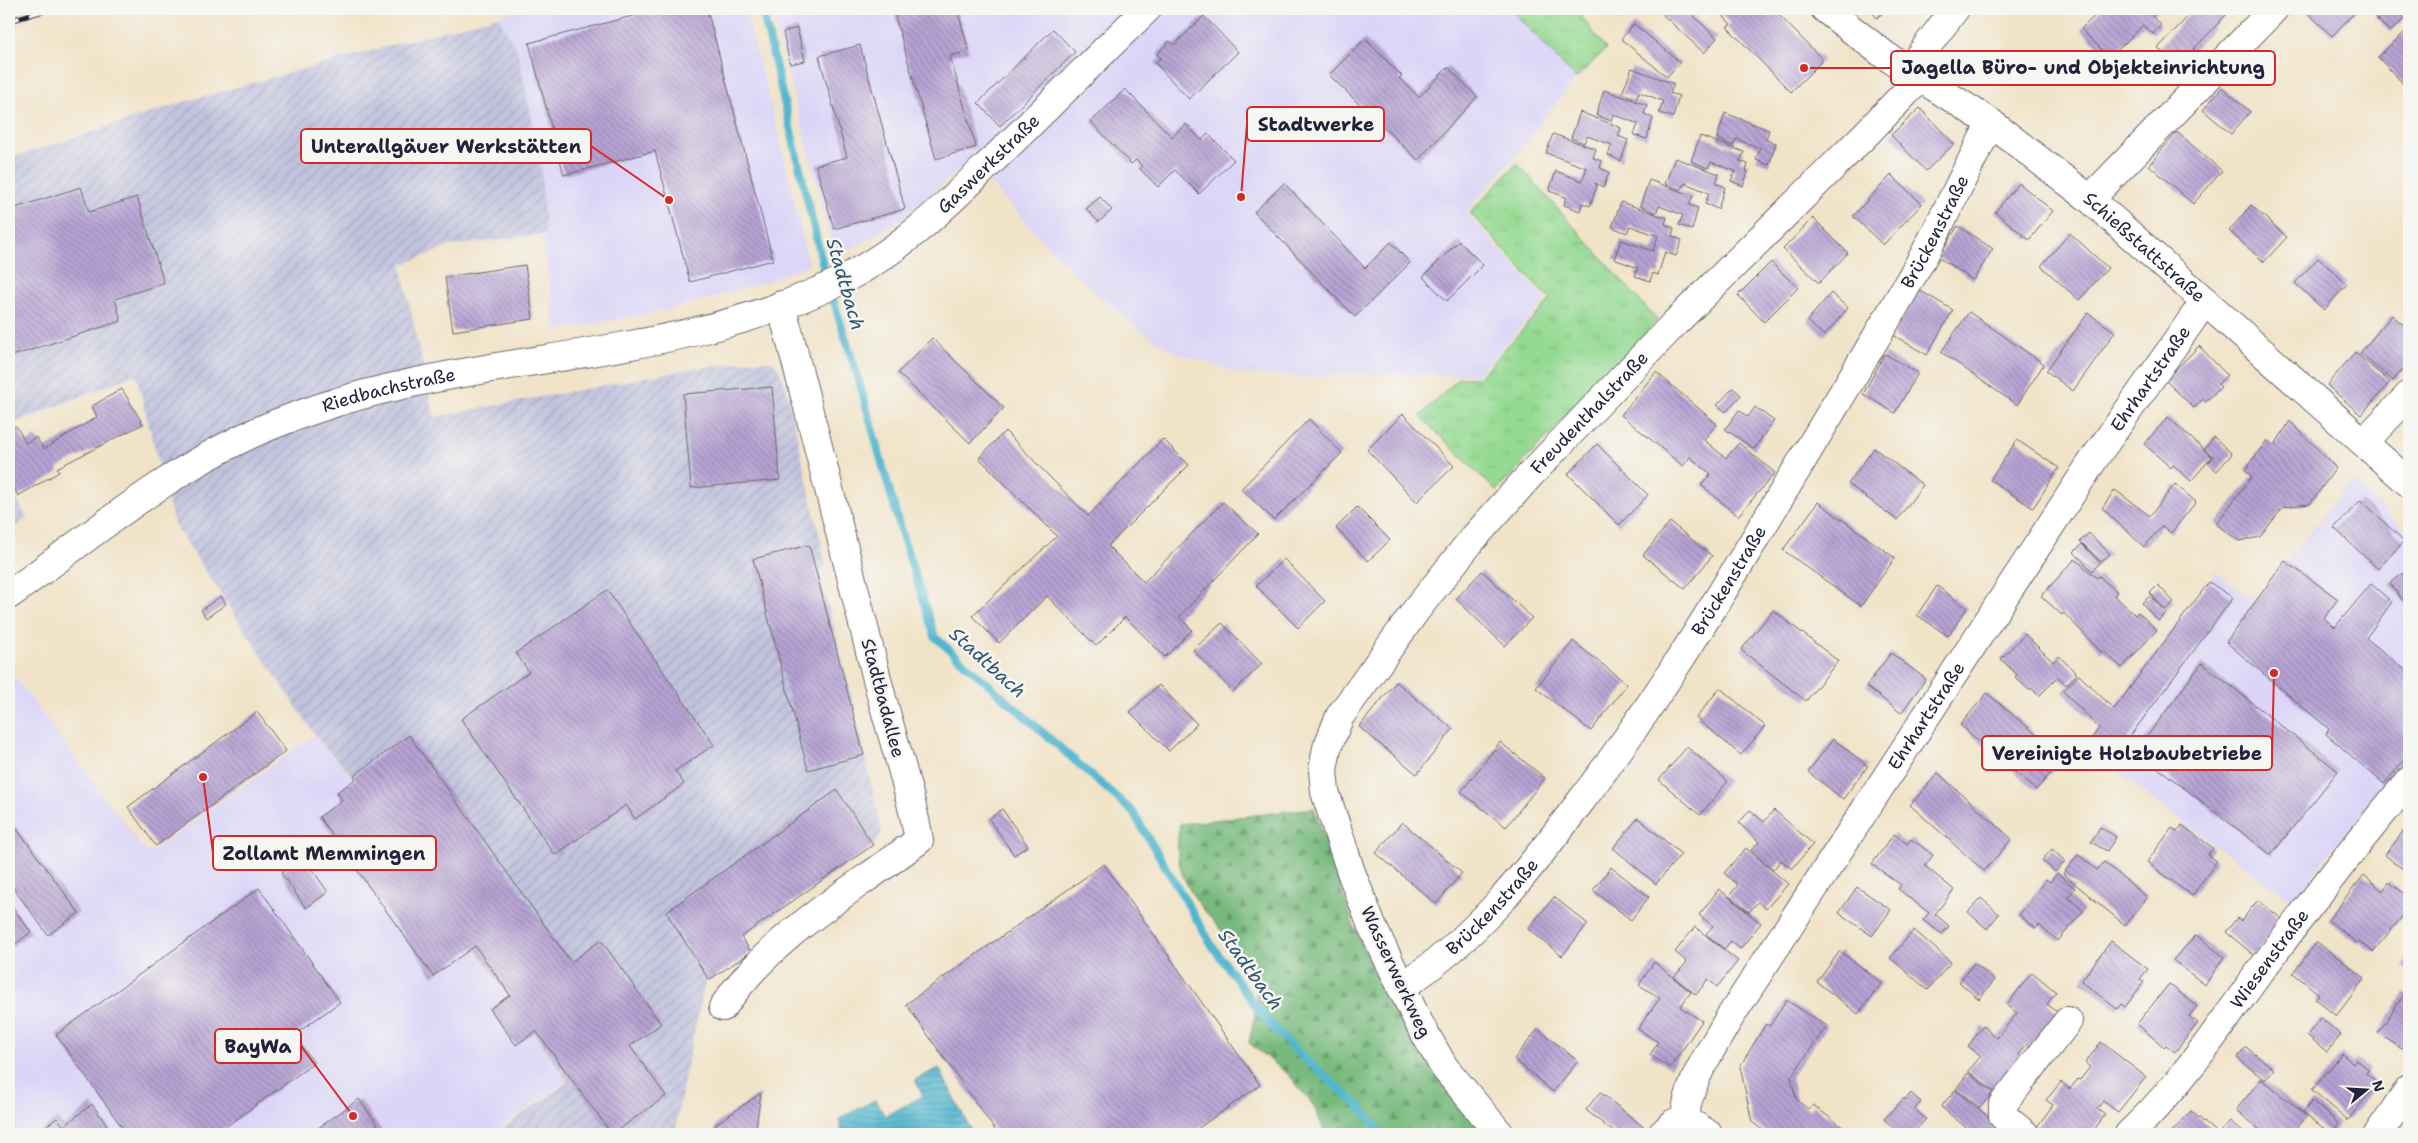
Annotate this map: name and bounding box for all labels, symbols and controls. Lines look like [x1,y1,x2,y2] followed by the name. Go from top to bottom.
[1891,51,2275,85] callout: Jagella Büro- und Objekteinrichtung
[1901,55,2265,80] text: Jagella Büro- und Objekteinrichtung
[1247,107,1384,141] callout: Stadtwerke
[932,109,1045,219] street label: Gaswerkstraße
[1258,112,1374,137] text: Stadtwerke
[301,129,591,163] callout: Unterallgäuer Werkstätten
[311,134,582,159] text: Unterallgäuer Werkstätten
[1895,171,1974,293] street label: Brückenstraße
[2079,186,2210,308] street label: Schießstattstraße
[820,235,871,333] water label: Stadtbach
[2105,321,2196,436] street label: Ehrhartstraße
[1525,346,1654,479] street label: Freudenthalstraße
[319,363,457,418] street label: Riedbachstraße
[1686,521,1772,640] street label: Brückenstraße
[944,621,1031,703] water label: Stadtbach
[856,636,910,760] street label: Stadtbadallee
[1882,657,1970,774] street label: Ehrhartstraße
[1982,736,2272,770] callout: Vereinigte Holzbaubetriebe
[1992,741,2262,766] text: Vereinigte Holzbaubetriebe
[213,836,436,870] callout: Zollamt Memmingen
[223,841,426,866] text: Zollamt Memmingen
[1441,853,1544,961] street label: Brückenstraße
[1355,902,1437,1042] street label: Wasserwerkweg
[2225,904,2315,1014] street label: Wiesenstraße
[1213,923,1289,1015] water label: Stadtbach
[215,1029,301,1063] callout: BayWa
[225,1034,291,1059] text: BayWa
[2340,1066,2390,1116] north arrow
[2368,1078,2389,1094] text: N

